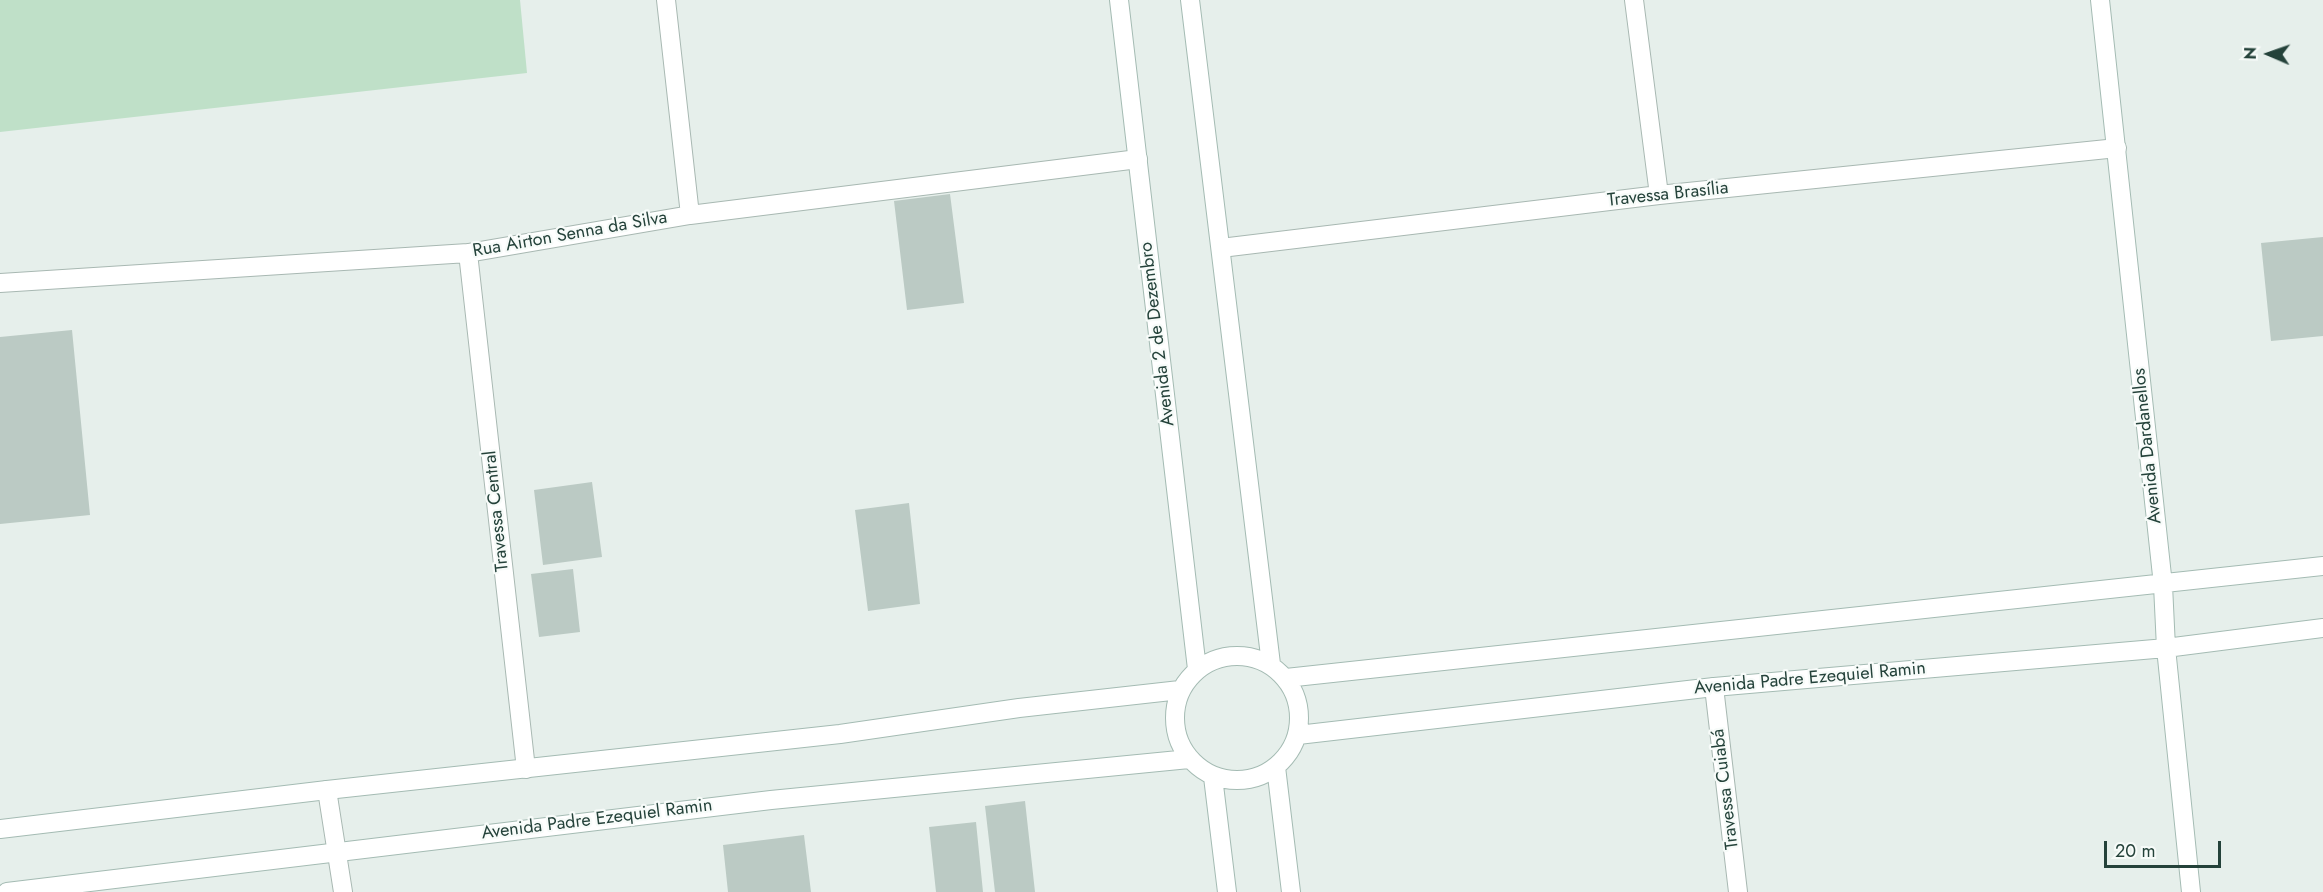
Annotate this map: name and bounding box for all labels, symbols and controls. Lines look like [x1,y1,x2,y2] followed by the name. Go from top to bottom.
[2239,24,2299,84] north arrow
[2239,47,2262,60] text: N
[1606,178,1730,212] street label: Travessa Brasília
[471,207,669,263] street label: Rua Airton Senna da Silva
[1136,241,1180,427] street label: Avenida 2 de Dezembro
[2129,367,2167,525] street label: Avenida Dardanellos
[480,449,514,573] street label: Travessa Central
[1693,658,1927,700] street label: Avenida Padre Ezequiel Ramin
[1708,728,1744,850] street label: Travessa Cuiabá
[480,795,714,845] street label: Avenida Padre Ezequiel Ramin
[2107,829,2224,867] scale bar
[2115,838,2155,864] text: 20 m

